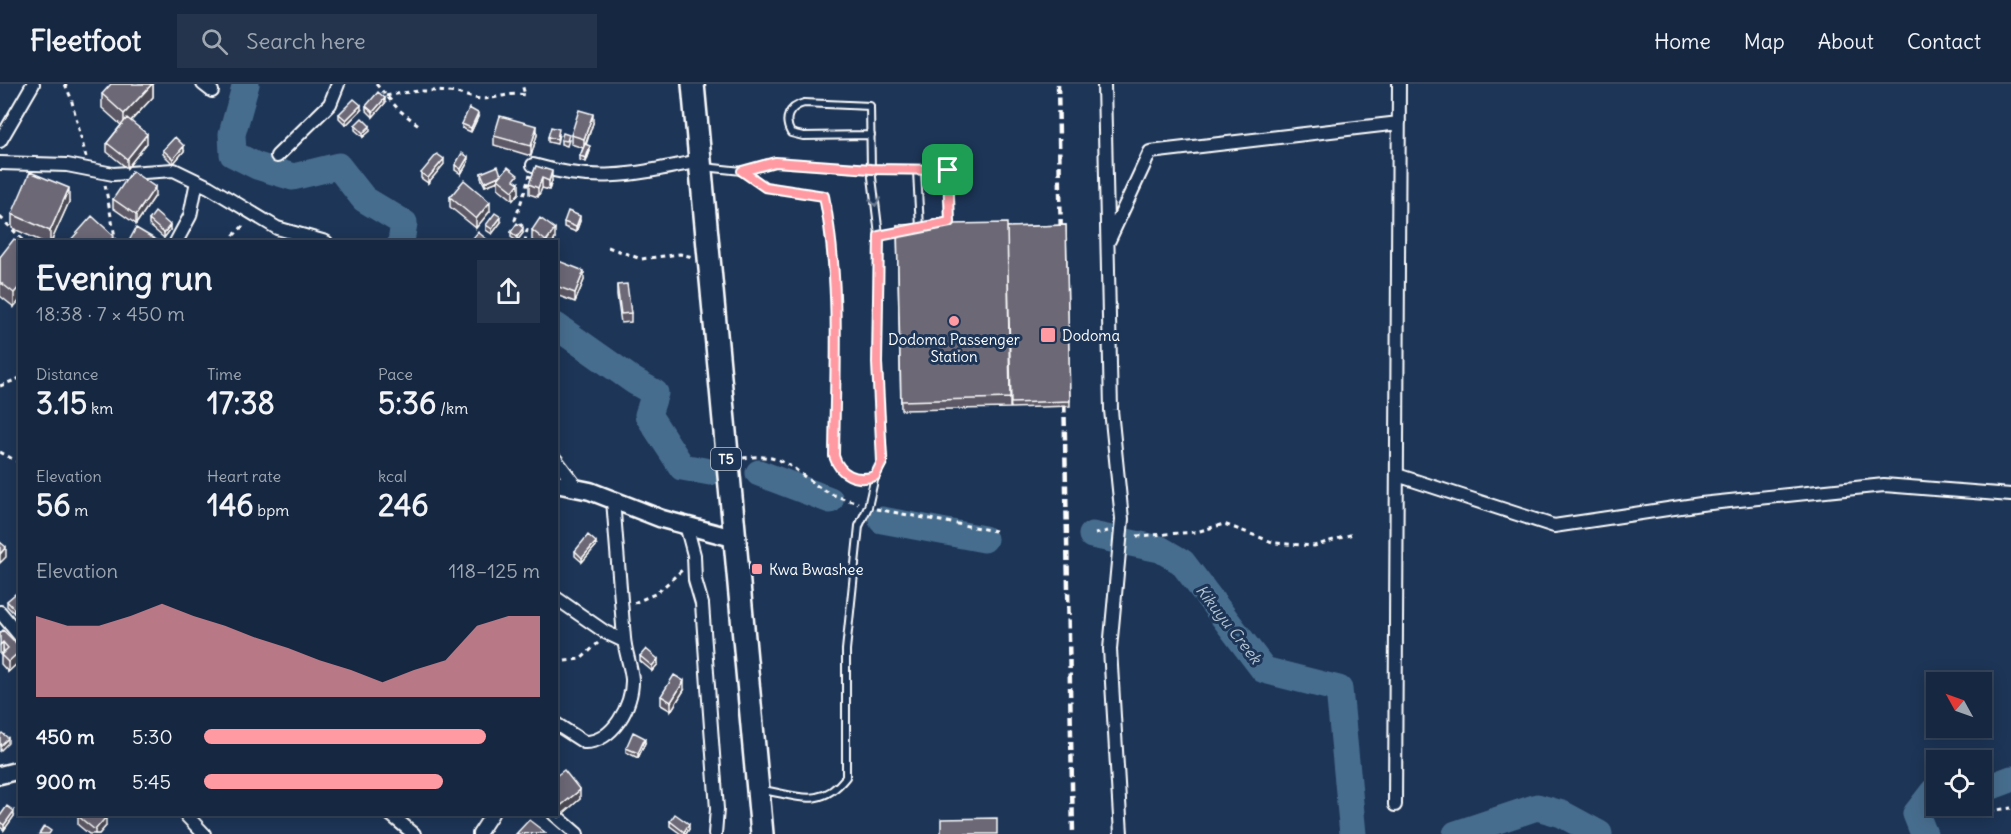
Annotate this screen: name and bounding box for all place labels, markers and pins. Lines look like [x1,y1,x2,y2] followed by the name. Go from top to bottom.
[922,144,973,195] pin
[947,314,961,328] marker: Dodoma Passenger Station
[1039,326,1057,344] marker: Dodoma
[1062,326,1120,345] place label: Dodoma
[888,330,1020,366] place label: Dodoma Passenger Station
[769,560,863,579] place label: Kwa Bwashee
[750,562,764,576] marker: Kwa Bwashee

